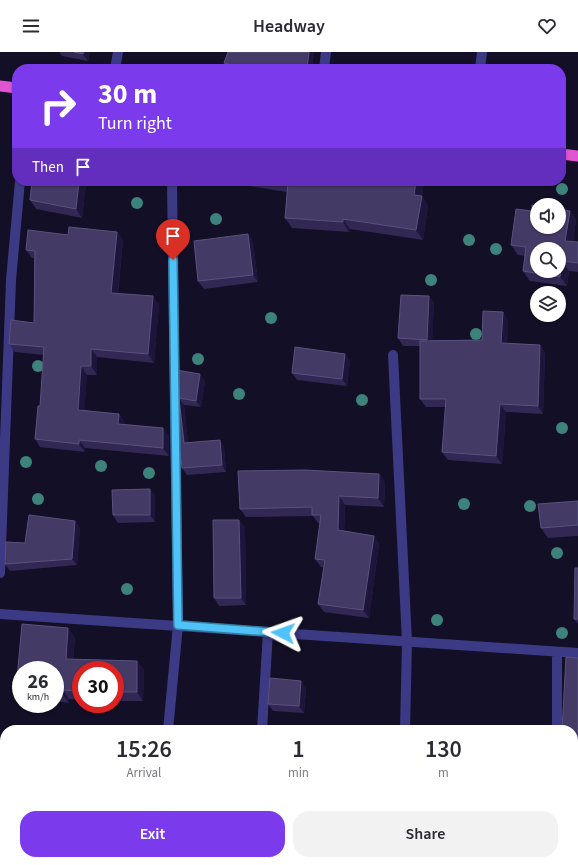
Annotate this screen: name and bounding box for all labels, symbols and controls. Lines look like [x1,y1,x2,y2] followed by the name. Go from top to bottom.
[253,14,325,39] text: Headway
[20,15,42,37] icon: menu
[536,15,558,37] icon: heart
[98,74,157,114] text: 30 m
[32,80,84,132] icon: right
[98,111,172,136] text: Turn right
[72,156,94,178] icon: arrive
[32,157,64,178] text: Then
[530,198,566,322] map controls
[530,198,566,234] button: sound
[156,219,190,260] pin
[162,225,184,247] icon: arrive
[530,242,566,278] button: search
[530,286,566,322] button: layers
[262,612,304,654] position arrow
[72,661,124,713] speed limit sign: 30
[27,668,49,696] text: 26
[27,690,49,704] text: km/h
[116,732,172,767] text: 15:26
[292,732,305,767] text: 1
[425,732,462,767] text: 130
[126,764,161,782] text: Arrival
[288,764,309,782] text: min
[438,764,449,782] text: m
[20,811,285,857] button: Exit
[293,811,558,857] button: Share

